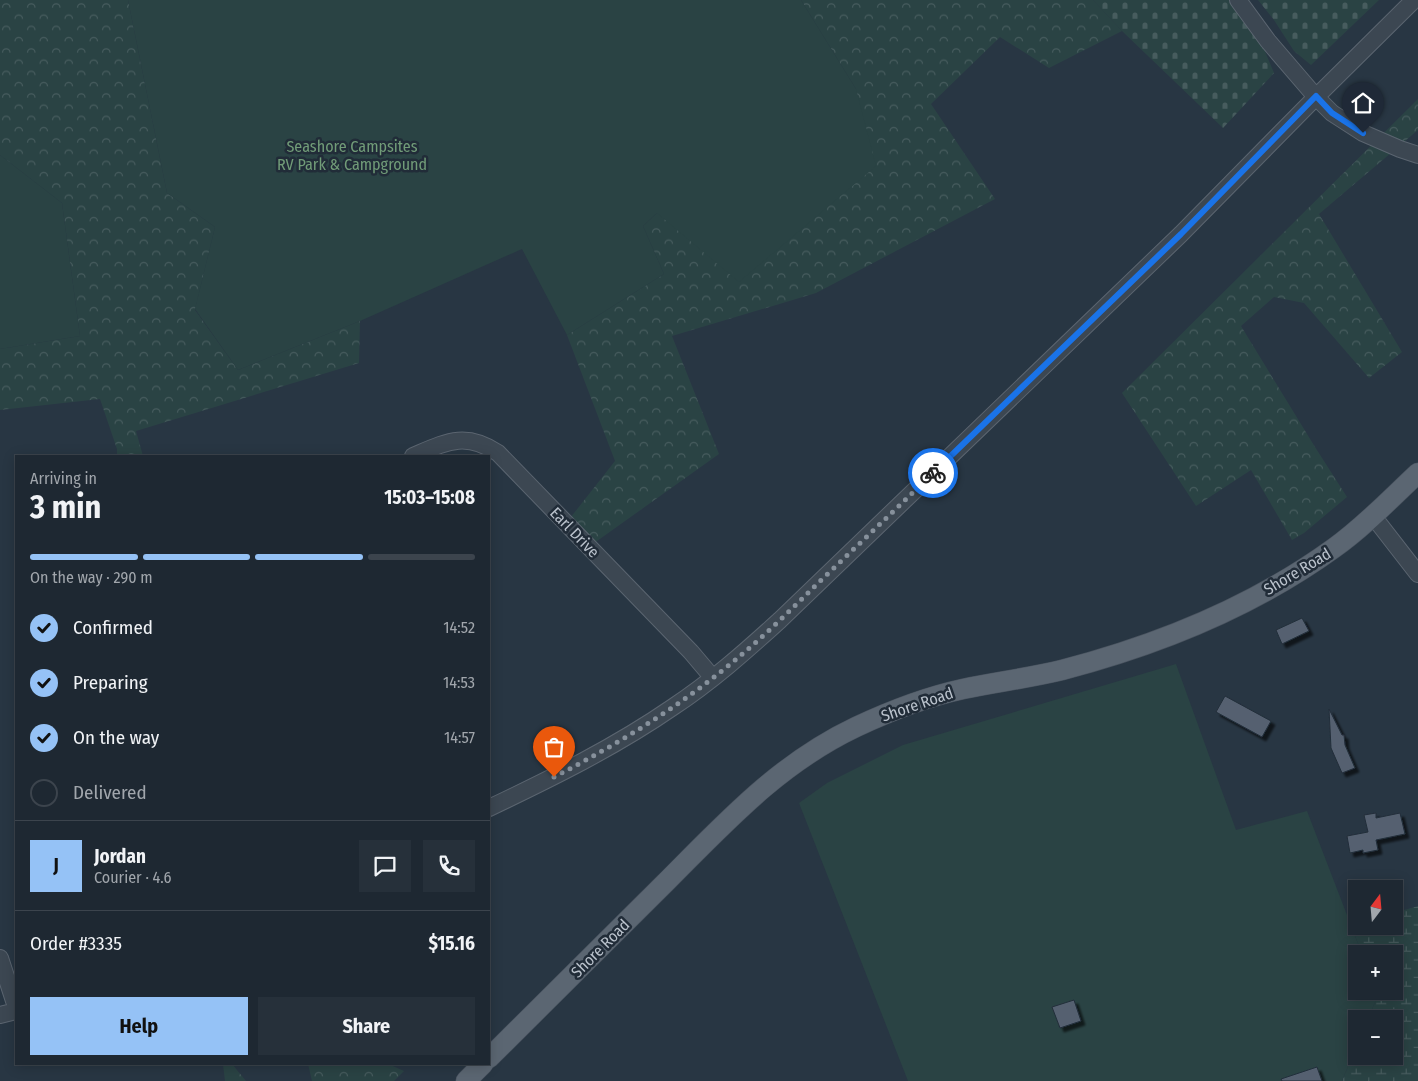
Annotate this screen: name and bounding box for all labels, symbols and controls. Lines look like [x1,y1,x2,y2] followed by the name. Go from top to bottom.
[1342,82,1384,133] pin
[1349,89,1377,117] icon: home
[277,137,427,174] park label: Seashore Campsites RV Park & Campground
[908,448,958,498] courier
[919,459,947,487] icon: bike
[30,469,97,488] text: Arriving in
[384,486,475,509] text: 15:03–15:08
[30,488,101,526] text: 3 min
[546,503,603,562] street label: Earl Drive
[1260,544,1334,599] street label: Shore Road
[30,568,153,587] text: On the way · 290 m
[30,614,58,642] icon: check
[73,616,153,639] text: Confirmed
[443,618,475,637] text: 14:52
[30,669,58,697] icon: check
[73,671,148,694] text: Preparing
[443,673,475,692] text: 14:53
[879,683,956,726] street label: Shore Road
[30,724,58,752] icon: check
[73,726,159,749] text: On the way
[533,726,575,777] pin
[444,728,475,747] text: 14:57
[540,733,568,761] icon: bag
[73,781,147,804] text: Delivered
[359,840,411,892] button: chat
[423,840,475,892] button: phone
[94,845,146,868] text: Jordan
[53,854,59,877] text: J
[94,868,172,887] text: Courier · 4.6
[1348,880,1402,935] north arrow
[1348,880,1403,1065] map controls
[567,915,634,982] street label: Shore Road
[30,932,122,955] text: Order #3335
[428,932,475,955] text: $15.16
[1348,945,1403,1000] button: +
[30,997,248,1055] button: Help
[258,997,475,1055] button: Share
[1348,1010,1403,1065] button: −

